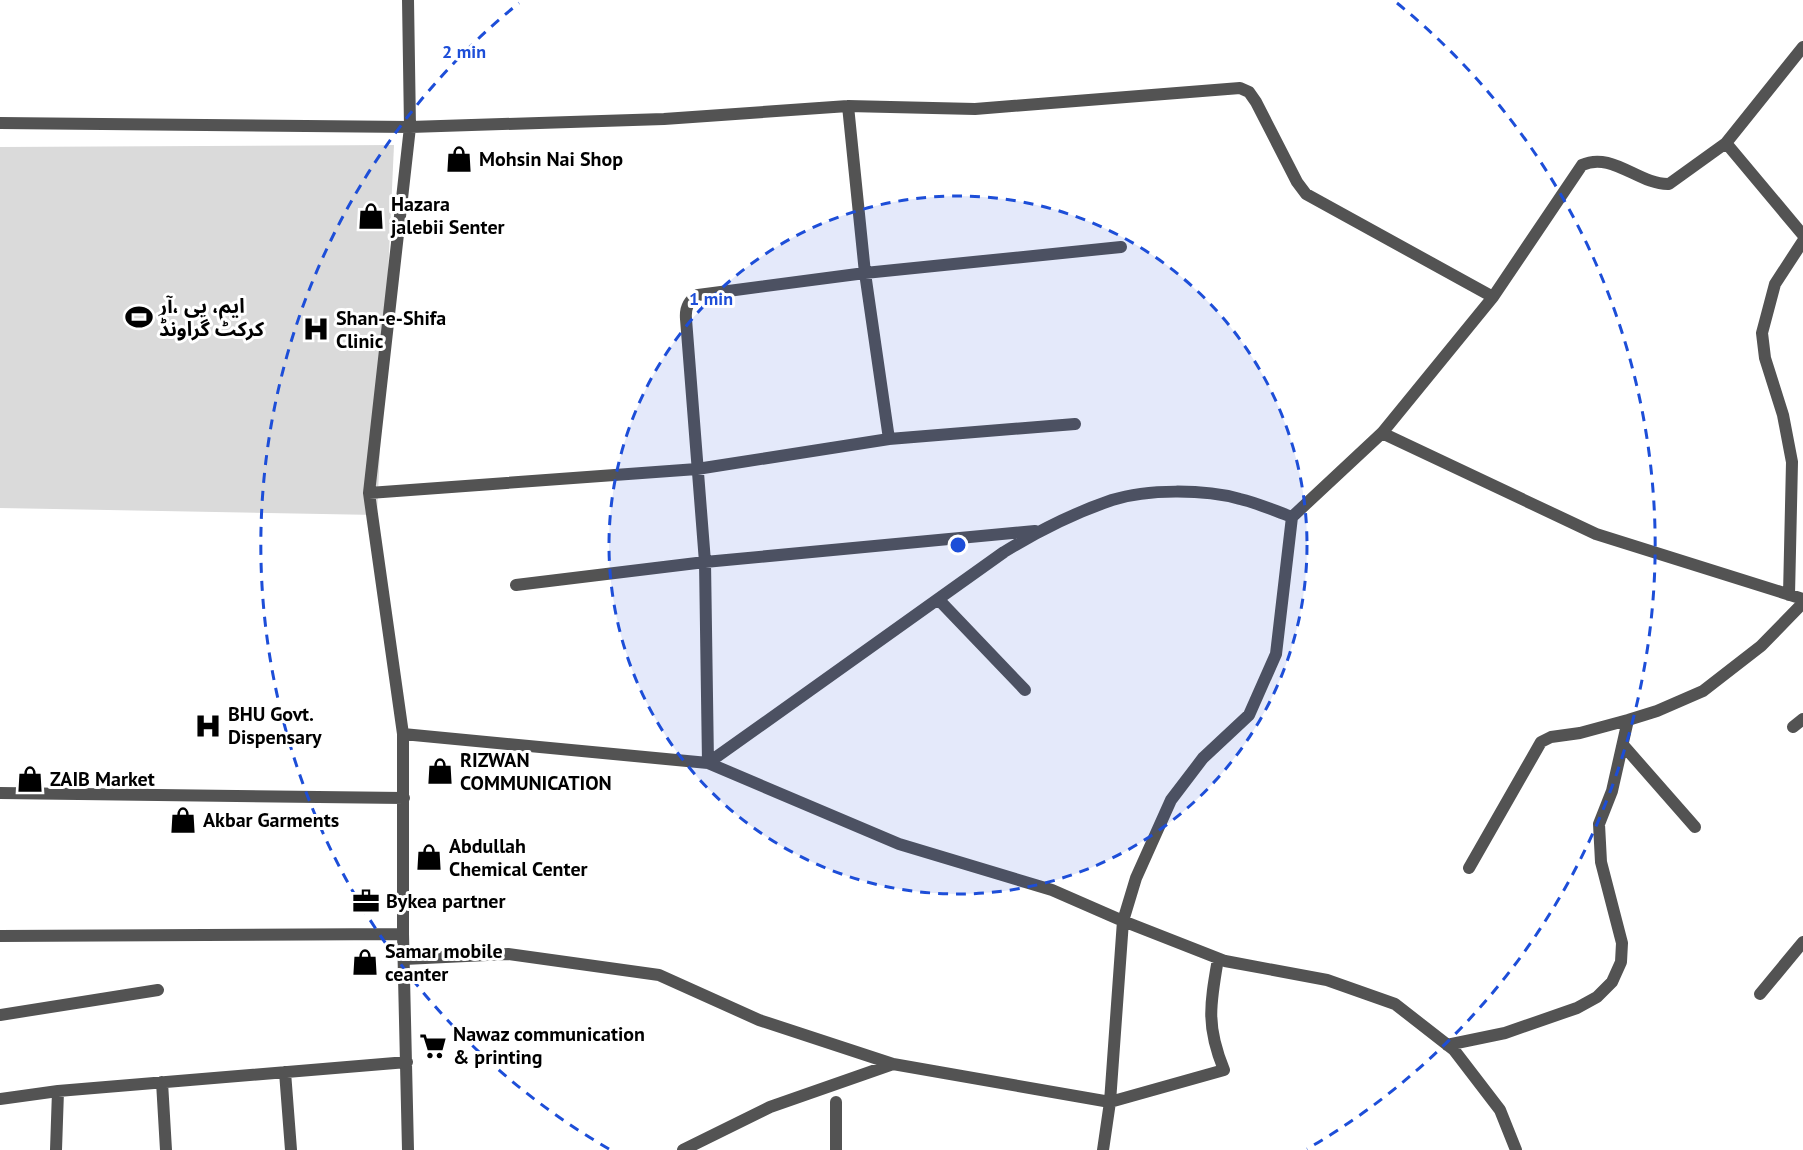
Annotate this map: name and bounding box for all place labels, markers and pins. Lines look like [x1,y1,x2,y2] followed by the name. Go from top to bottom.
[444,144,474,174] shop icon: Mohsin Nai Shop
[479,146,623,172] place label: Mohsin Nai Shop
[390,191,505,240] place label: Hazara jalebii Senter
[356,201,386,231] shop icon: Hazara jalebii Senter
[158,293,265,342] place label: ایم، پی ،آر کرکٹ گراونڈ
[124,302,154,332] sports icon: ایم، پی ،آر کرکٹ گراونڈ
[336,305,446,354] place label: Shan-e-Shifa Clinic
[301,314,331,344] hospital icon: Shan-e-Shifa Clinic
[948,535,968,555] centre of rings
[228,701,322,750] place label: BHU Govt. Dispensary
[193,711,223,741] hospital icon: BHU Govt. Dispensary
[460,747,612,796] place label: RIZWAN COMMUNICATION
[425,756,455,786] shop icon: RIZWAN COMMUNICATION
[15,764,45,794] shop icon: ZAIB Market
[50,766,155,792] place label: ZAIB Market
[168,805,198,835] shop icon: Akbar Garments
[203,807,339,833] place label: Akbar Garments
[449,833,588,882] place label: Abdullah Chemical Center
[414,842,444,872] shop icon: Abdullah Chemical Center
[351,886,381,916] office icon: Bykea partner
[386,888,506,914] place label: Bykea partner
[385,938,503,987] place label: Samar mobile ceanter
[350,947,380,977] shop icon: Samar mobile ceanter
[453,1021,645,1070] place label: Nawaz communication & printing
[418,1031,448,1061] supermarket icon: Nawaz communication & printing

